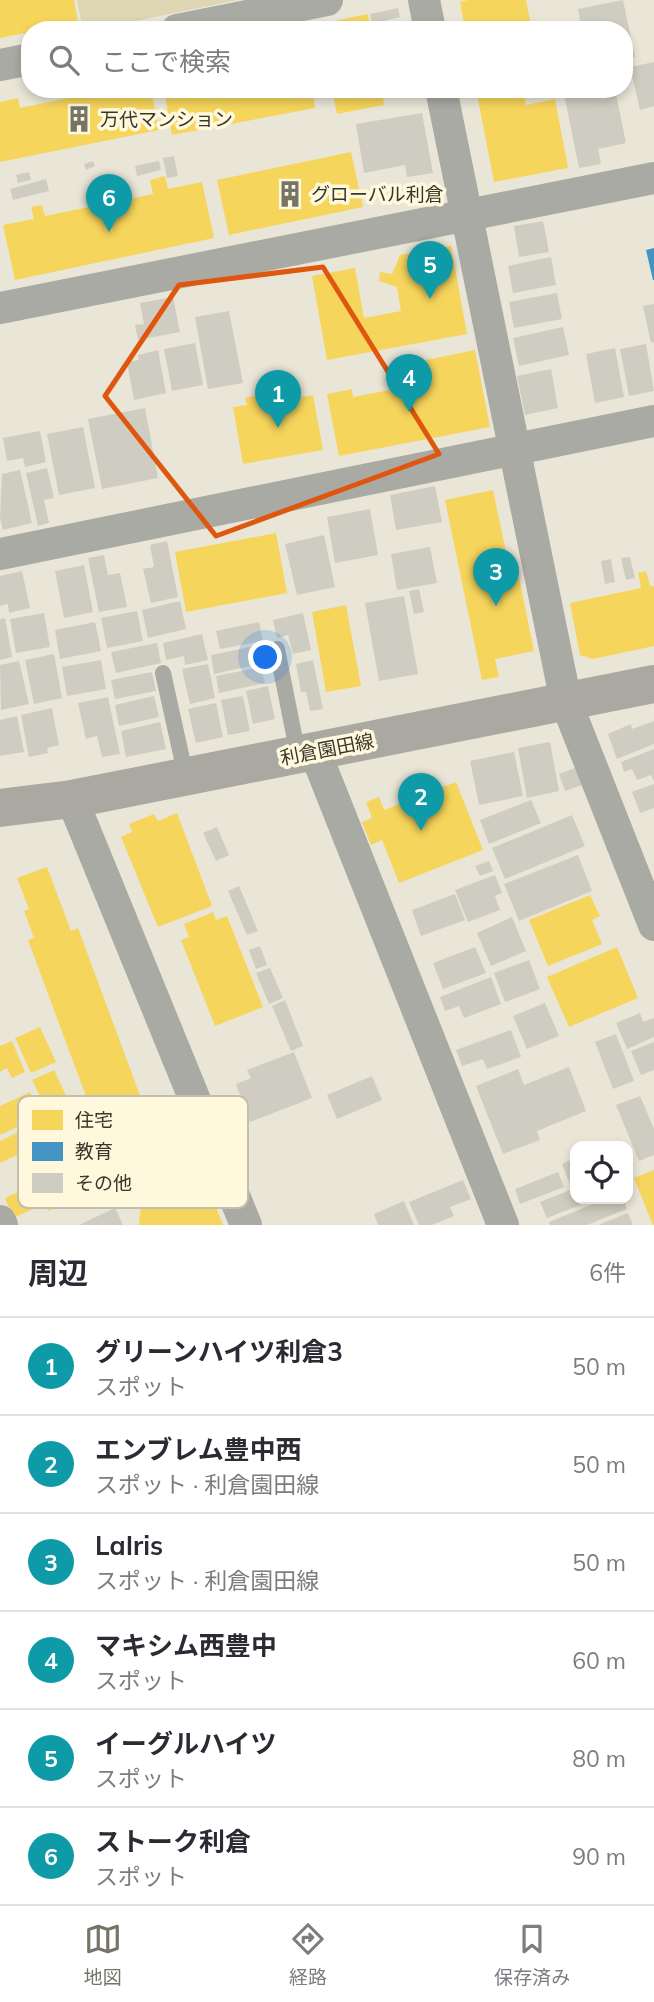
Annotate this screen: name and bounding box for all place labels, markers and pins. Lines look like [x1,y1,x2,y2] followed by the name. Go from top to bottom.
[64,104,94,134] building icon: 万代マンション
[100,107,233,131] place label: 万代マンション
[86,174,132,232] pin: 6
[275,179,305,209] building icon: グローバル利倉
[311,182,444,206] place label: グローバル利倉
[407,241,453,299] pin: 5
[386,354,432,412] pin: 4
[255,370,301,428] pin: 1
[473,548,519,606] pin: 3
[398,773,444,831] pin: 2

